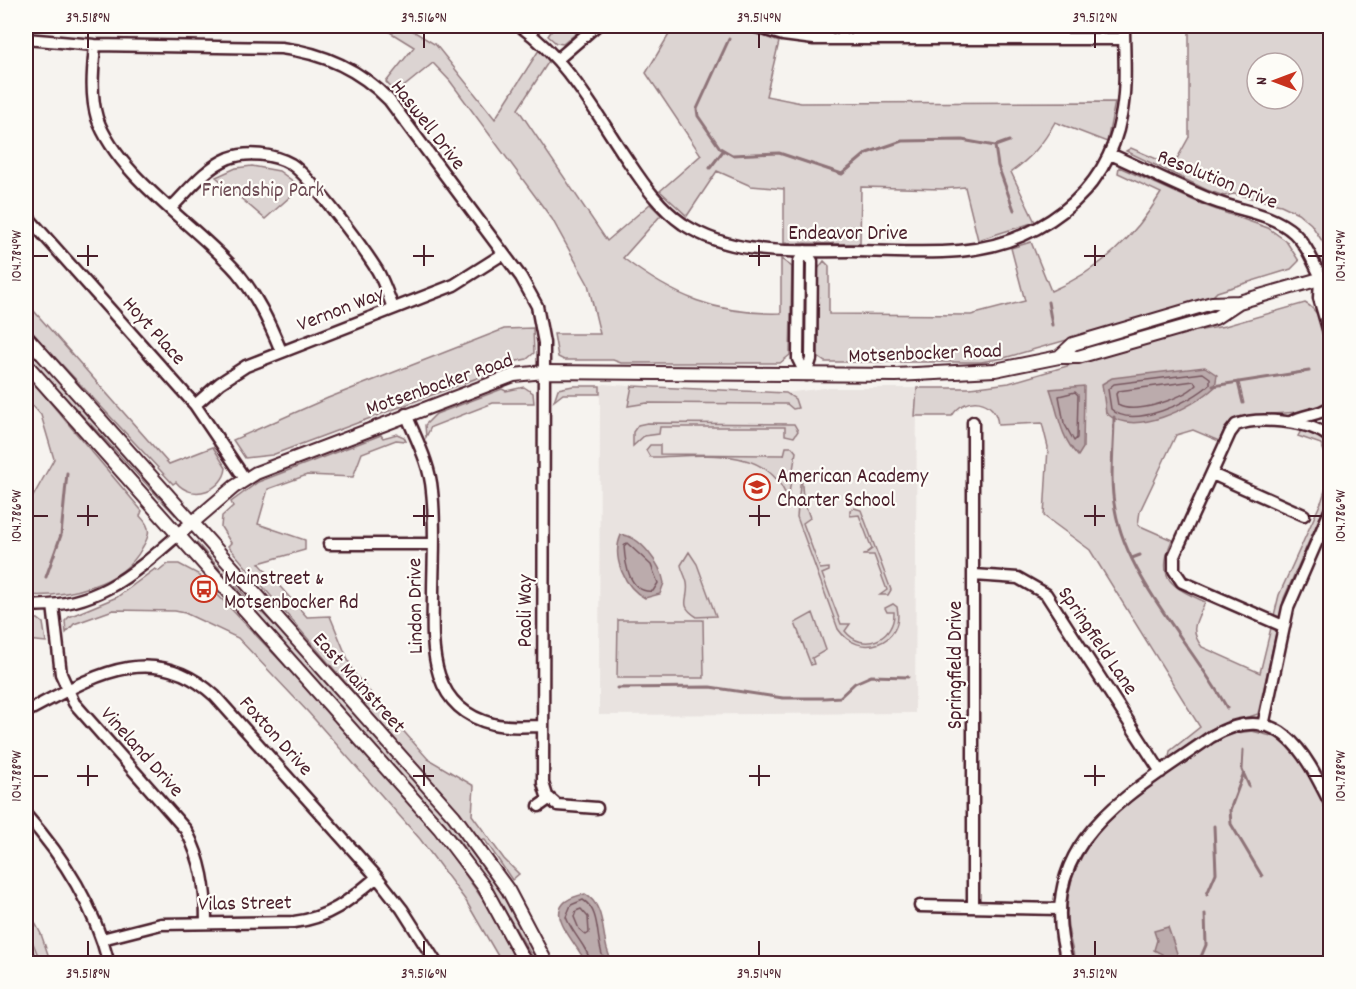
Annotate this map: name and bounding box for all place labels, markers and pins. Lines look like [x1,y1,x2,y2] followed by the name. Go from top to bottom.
[777,463,929,517] place label: American Academy Charter School
[742,472,772,502] school or university icon: American Academy Charter School
[224,565,359,619] place label: Mainstreet & Motsenbocker Rd
[189,574,219,604] bus stop icon: Mainstreet & Motsenbocker Rd

